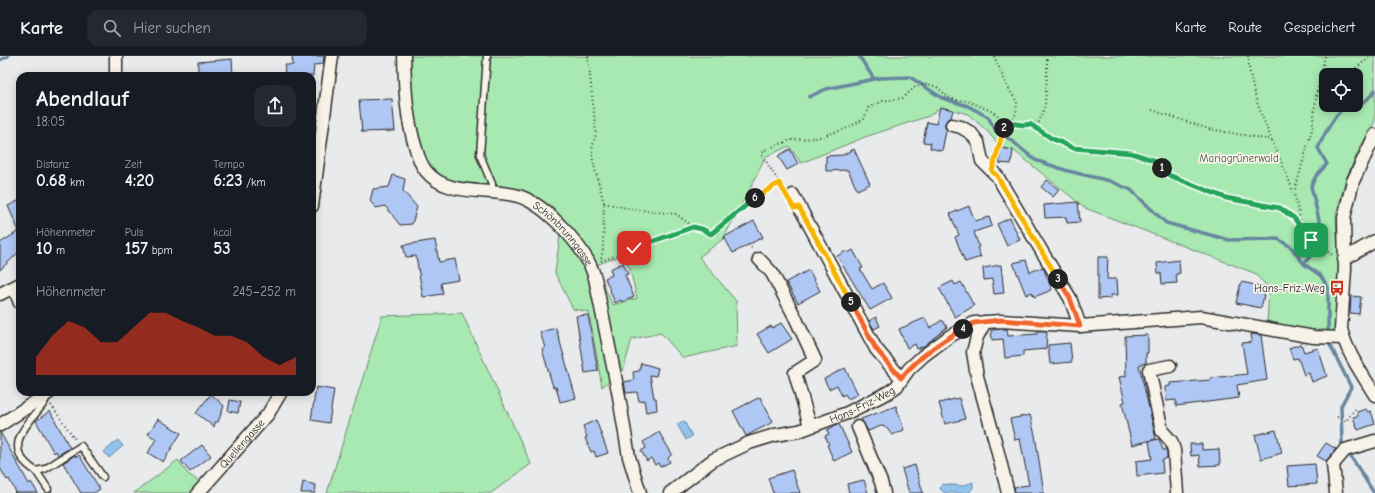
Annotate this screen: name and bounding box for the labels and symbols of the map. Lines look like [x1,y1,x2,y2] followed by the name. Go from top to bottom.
[994,118,1014,138] pin: 2
[1199,152,1279,165] park label: Mariagrünerwald
[1152,158,1172,178] pin: 1
[745,188,765,208] pin: 6
[530,199,596,269] street label: Schönbrunngasse
[1294,223,1328,257] pin
[617,231,651,265] pin
[1048,269,1068,289] pin: 3
[1328,279,1346,297] bus stop icon: Hans-Friz-Weg
[1254,282,1325,295] place label: Hans-Friz-Weg
[841,292,861,312] pin: 5
[953,319,973,339] pin: 4
[828,384,898,426] street label: Hans-Friz-Weg
[217,416,268,471] street label: Quellengasse

